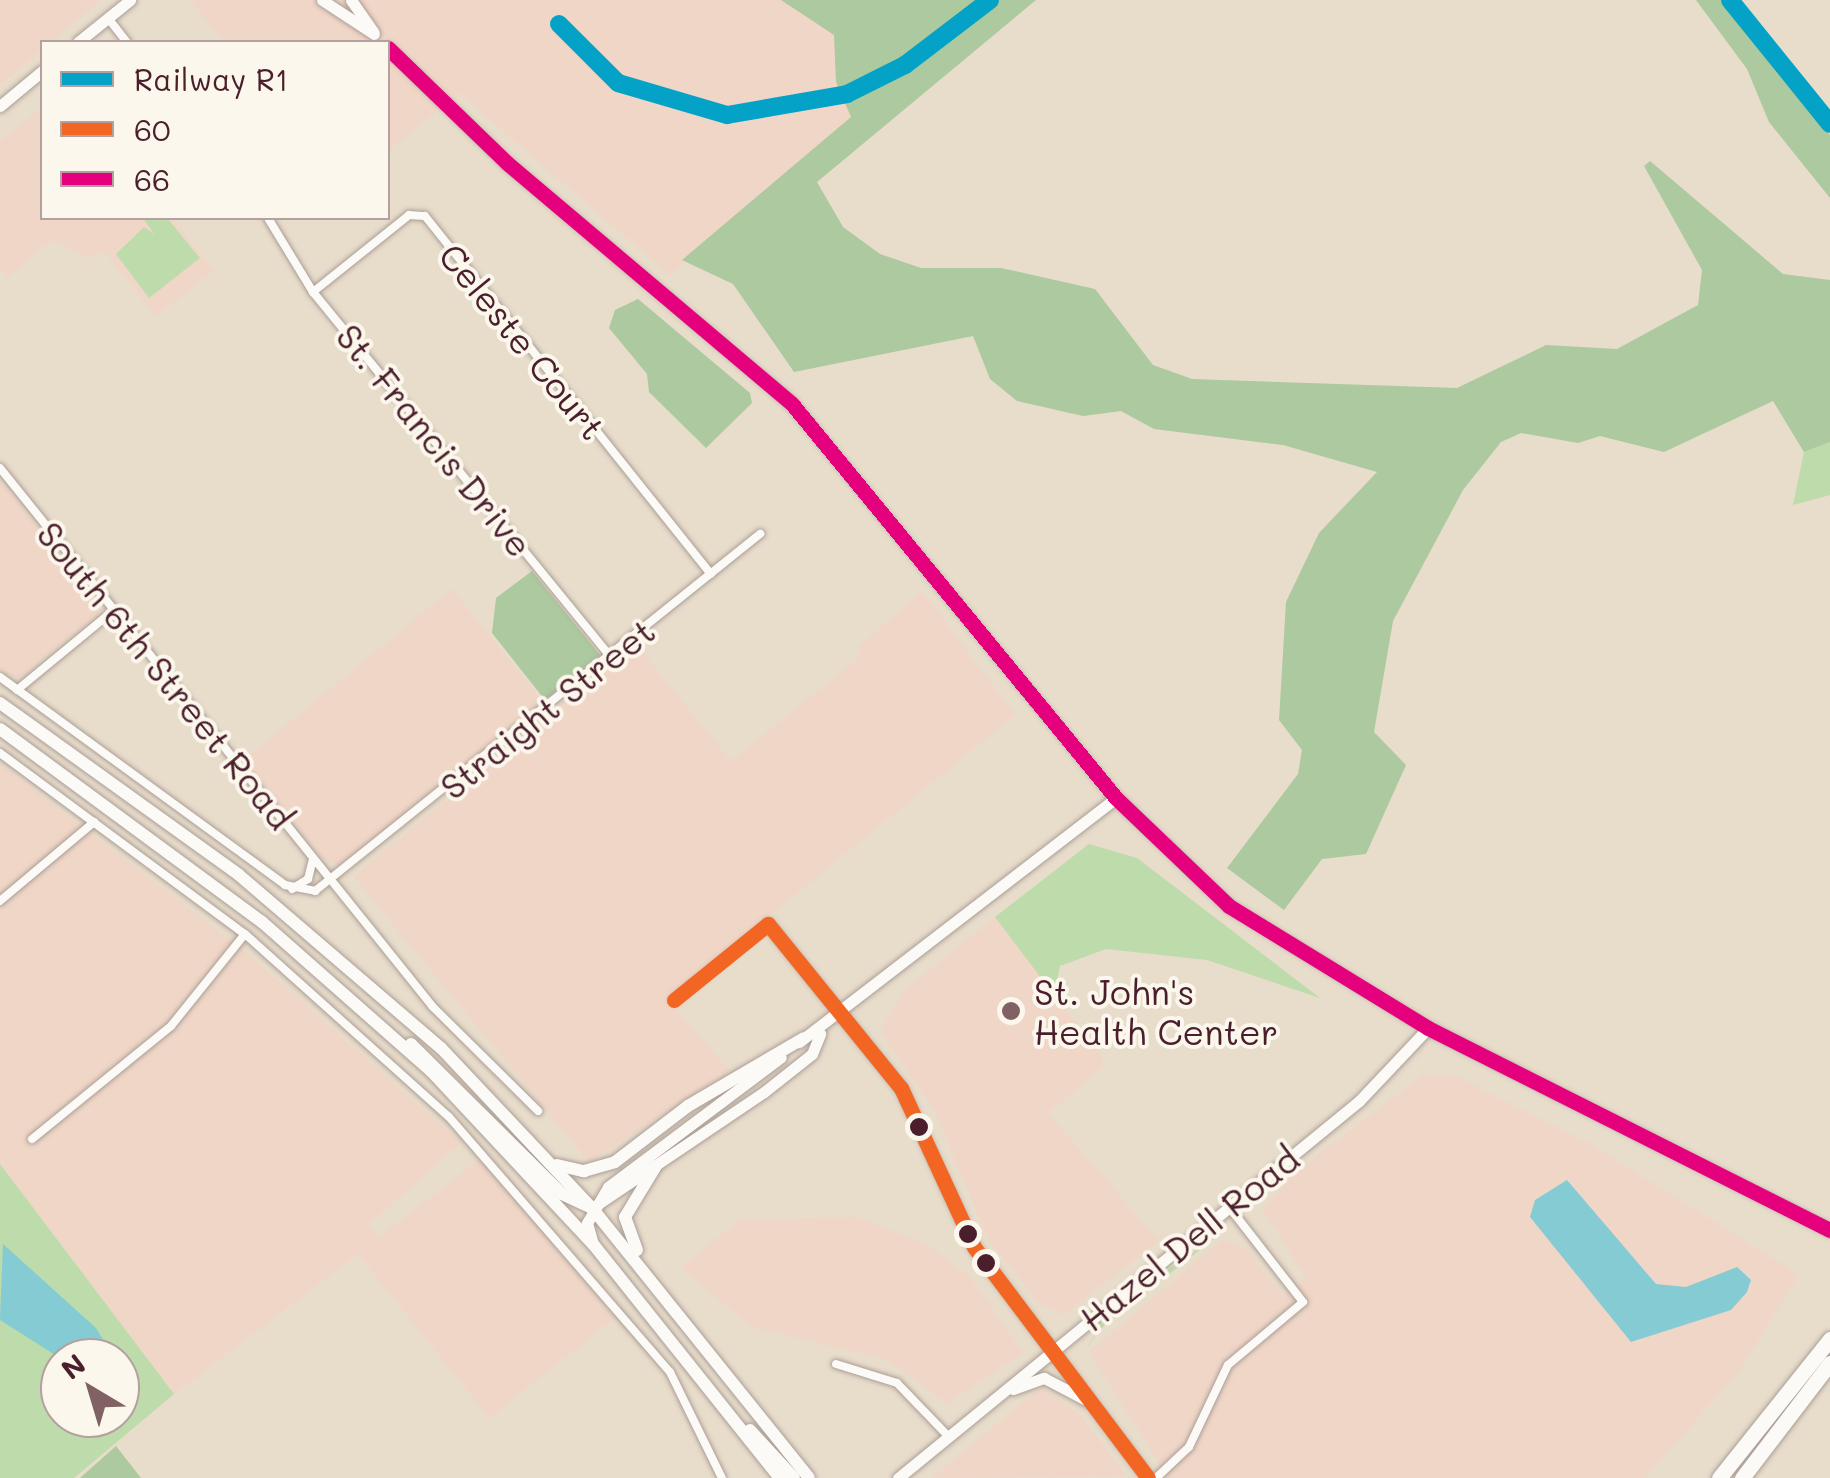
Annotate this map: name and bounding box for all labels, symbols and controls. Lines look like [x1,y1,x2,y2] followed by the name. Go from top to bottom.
[40,40,390,220] legend
[134,59,289,99] text: Railway R1
[134,109,171,149] text: 60
[134,159,170,199] text: 66
[431,234,615,448] street label: Celeste Court
[328,315,542,565] street label: St. Francis Drive
[29,513,303,837] street label: South 6th Street Road
[431,609,663,807] street label: Straight Street
[1034,970,1278,1052] place label: St. John's Health Center
[998,998,1024,1024] marker: St. John's Health Center
[909,1117,929,1137] unlabelled marker
[1071,1137,1307,1339] street label: Hazel Dell Road
[958,1224,978,1244] unlabelled marker
[976,1253,996,1273] unlabelled marker
[40,1338,140,1438] north arrow
[53,1345,92,1387] text: N

